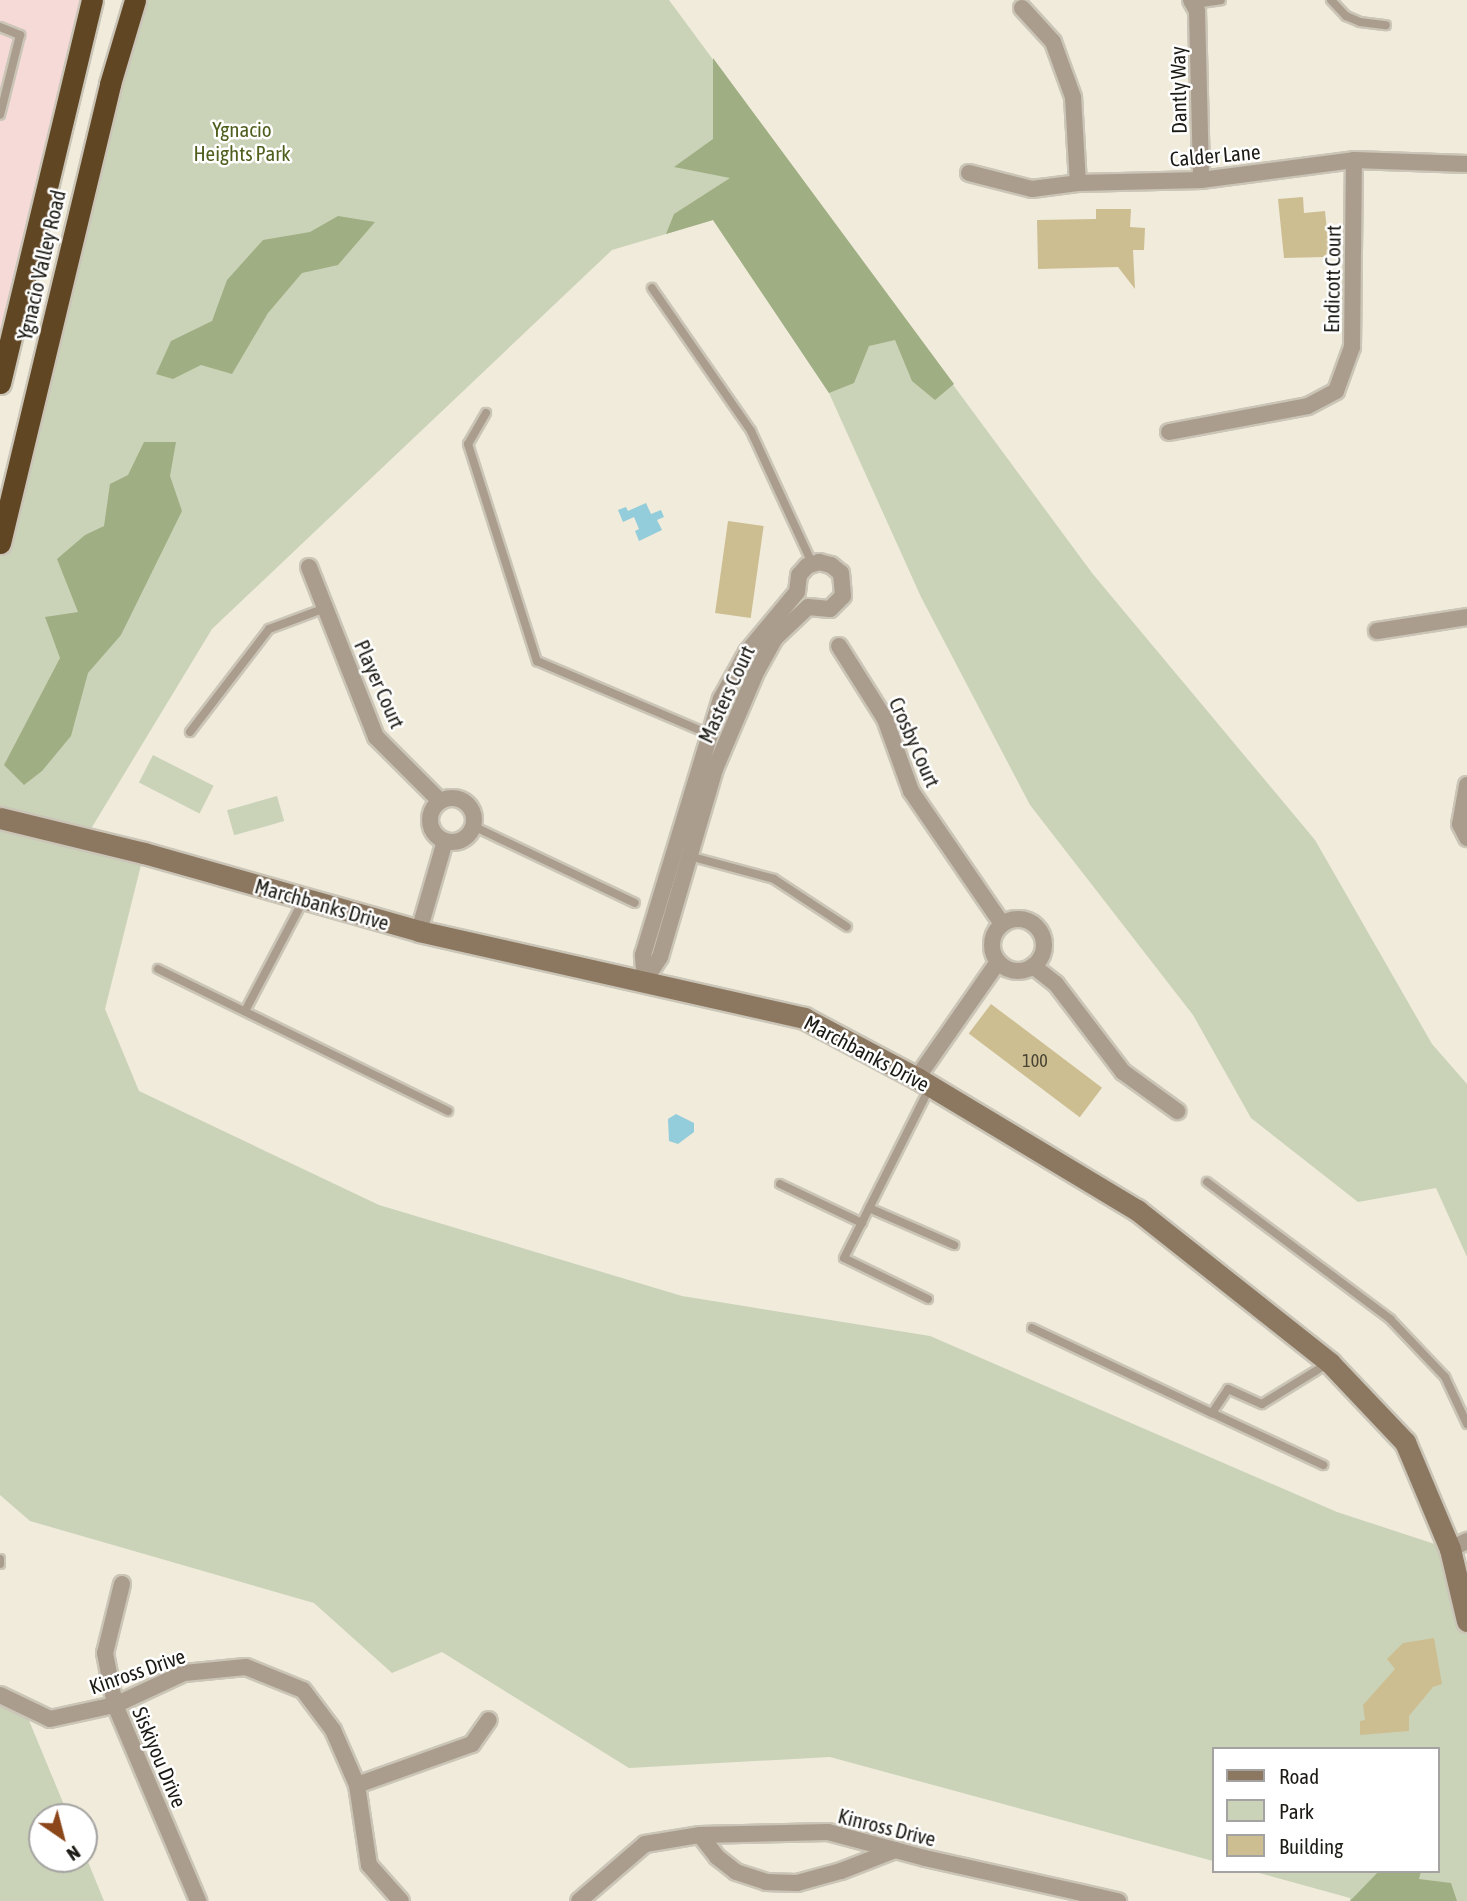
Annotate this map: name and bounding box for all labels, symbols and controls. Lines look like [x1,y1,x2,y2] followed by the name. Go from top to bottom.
[1165,46,1191,134] street label: Dantly Way
[193,116,291,166] park label: Ygnacio Heights Park
[1169,138,1261,172] street label: Calder Lane
[11,187,71,343] street label: Ygnacio Valley Road
[1318,225,1346,333] street label: Endicott Court
[349,636,411,732] street label: Player Court
[692,641,760,747] street label: Masters Court
[884,693,946,791] street label: Crosby Court
[252,873,392,935] street label: Marchbanks Drive
[800,1009,934,1097] street label: Marchbanks Drive
[1022,1050,1048,1072] house number: 100
[86,1643,188,1699] street label: Kinross Drive
[128,1703,192,1811] street label: Siskiyou Drive
[1212,1747,1439,1873] legend
[1279,1764,1319,1788] text: Road
[1279,1799,1314,1823] text: Park
[28,1803,98,1873] north arrow
[836,1803,938,1851] street label: Kinross Drive
[1279,1834,1343,1858] text: Building
[63,1841,85,1866] text: N

